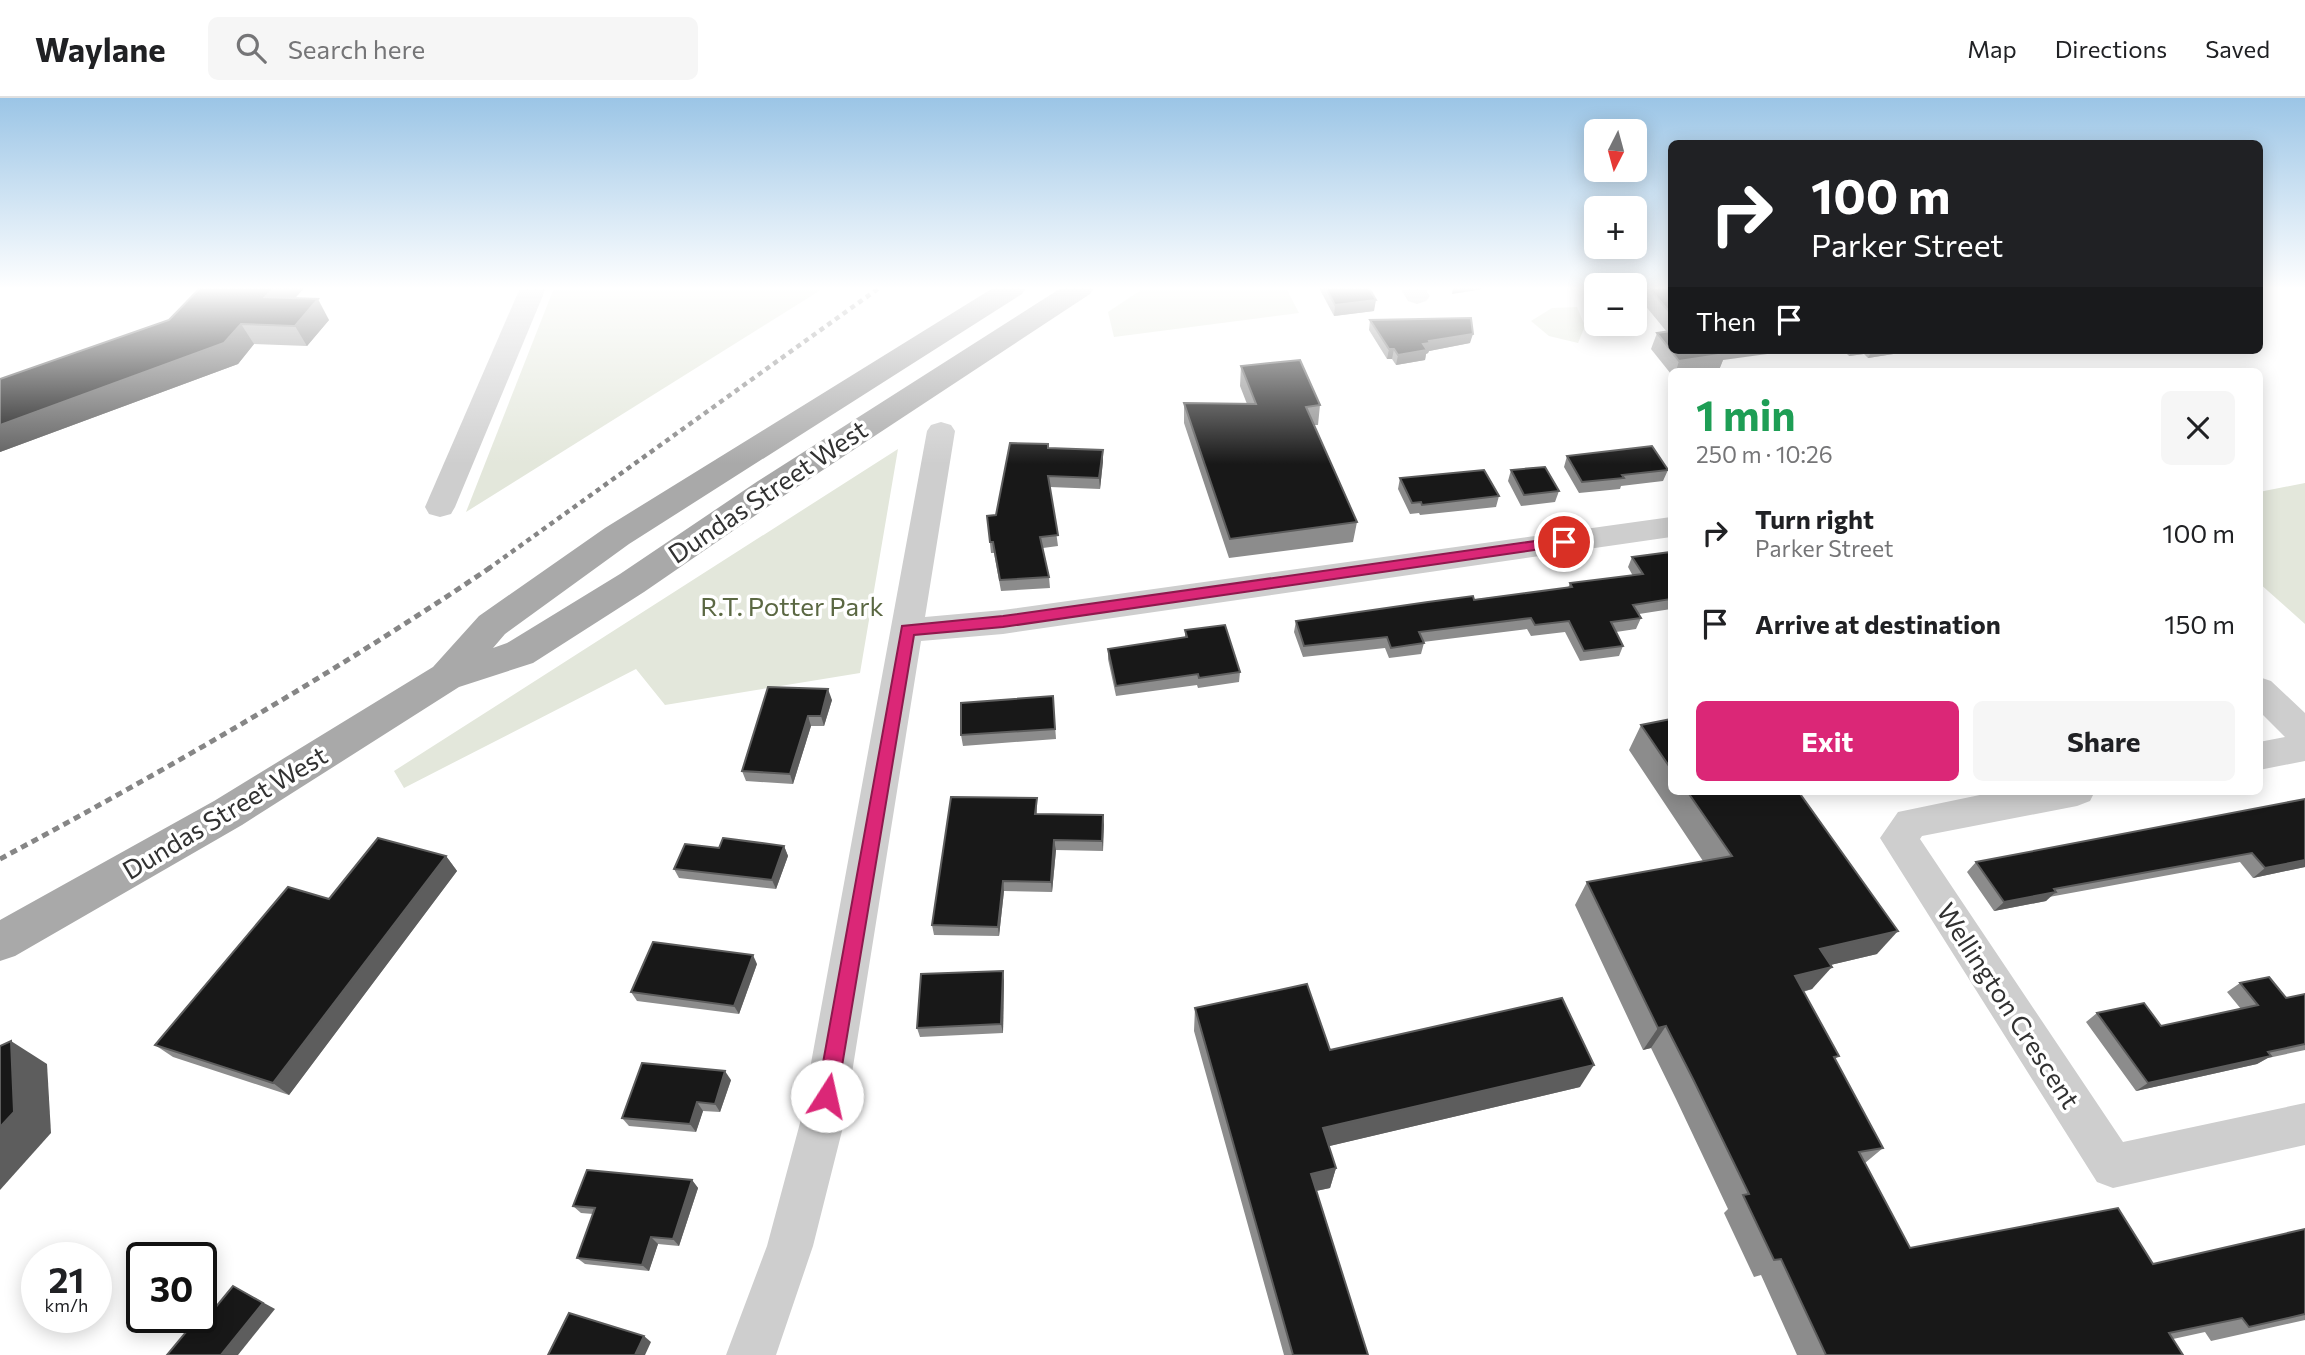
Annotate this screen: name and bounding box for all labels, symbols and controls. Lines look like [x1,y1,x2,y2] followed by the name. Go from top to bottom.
[208,17,698,80] search box
[35,28,166,69] text: Waylane
[232,29,270,67] icon: search
[288,33,425,64] text: Search here
[1967,34,2017,63] text: Map
[2055,34,2167,63] text: Directions
[2205,34,2270,63] text: Saved
[1584,119,1647,182] north arrow
[1584,119,1647,336] map controls
[1811,164,1950,224] text: 100 m
[1696,168,1787,259] icon: right
[1584,196,1647,259] button: +
[1811,224,2003,264] text: Parker Street
[1584,273,1647,336] button: −
[1770,301,1808,339] icon: arrive
[1696,305,1756,336] text: Then
[1696,388,1796,440] text: 1 min
[2161,391,2235,465] button: close
[662,413,873,569] street label: Dundas Street West
[1696,440,1833,468] text: 250 m · 10:26
[1755,503,1874,534] text: Turn right
[1534,512,1594,572] pin
[1696,514,1734,552] icon: right
[2162,517,2235,548] text: 100 m
[1545,523,1583,561] icon: arrive
[1755,534,1893,562] text: Parker Street
[700,590,884,621] park label: R.T. Potter Park
[1696,605,1734,643] icon: arrive
[1755,608,2001,639] text: Arrive at destination
[2164,608,2235,639] text: 150 m
[1696,701,1959,781] button: Exit
[1973,701,2235,781] button: Share
[116,738,332,885] street label: Dundas Street West
[1931,897,2087,1114] street label: Wellington Crescent
[790,1059,864,1133] position arrow
[126,1242,217,1333] speed limit sign: 30
[49,1257,84,1300] text: 21
[45,1294,88,1316] text: km/h

